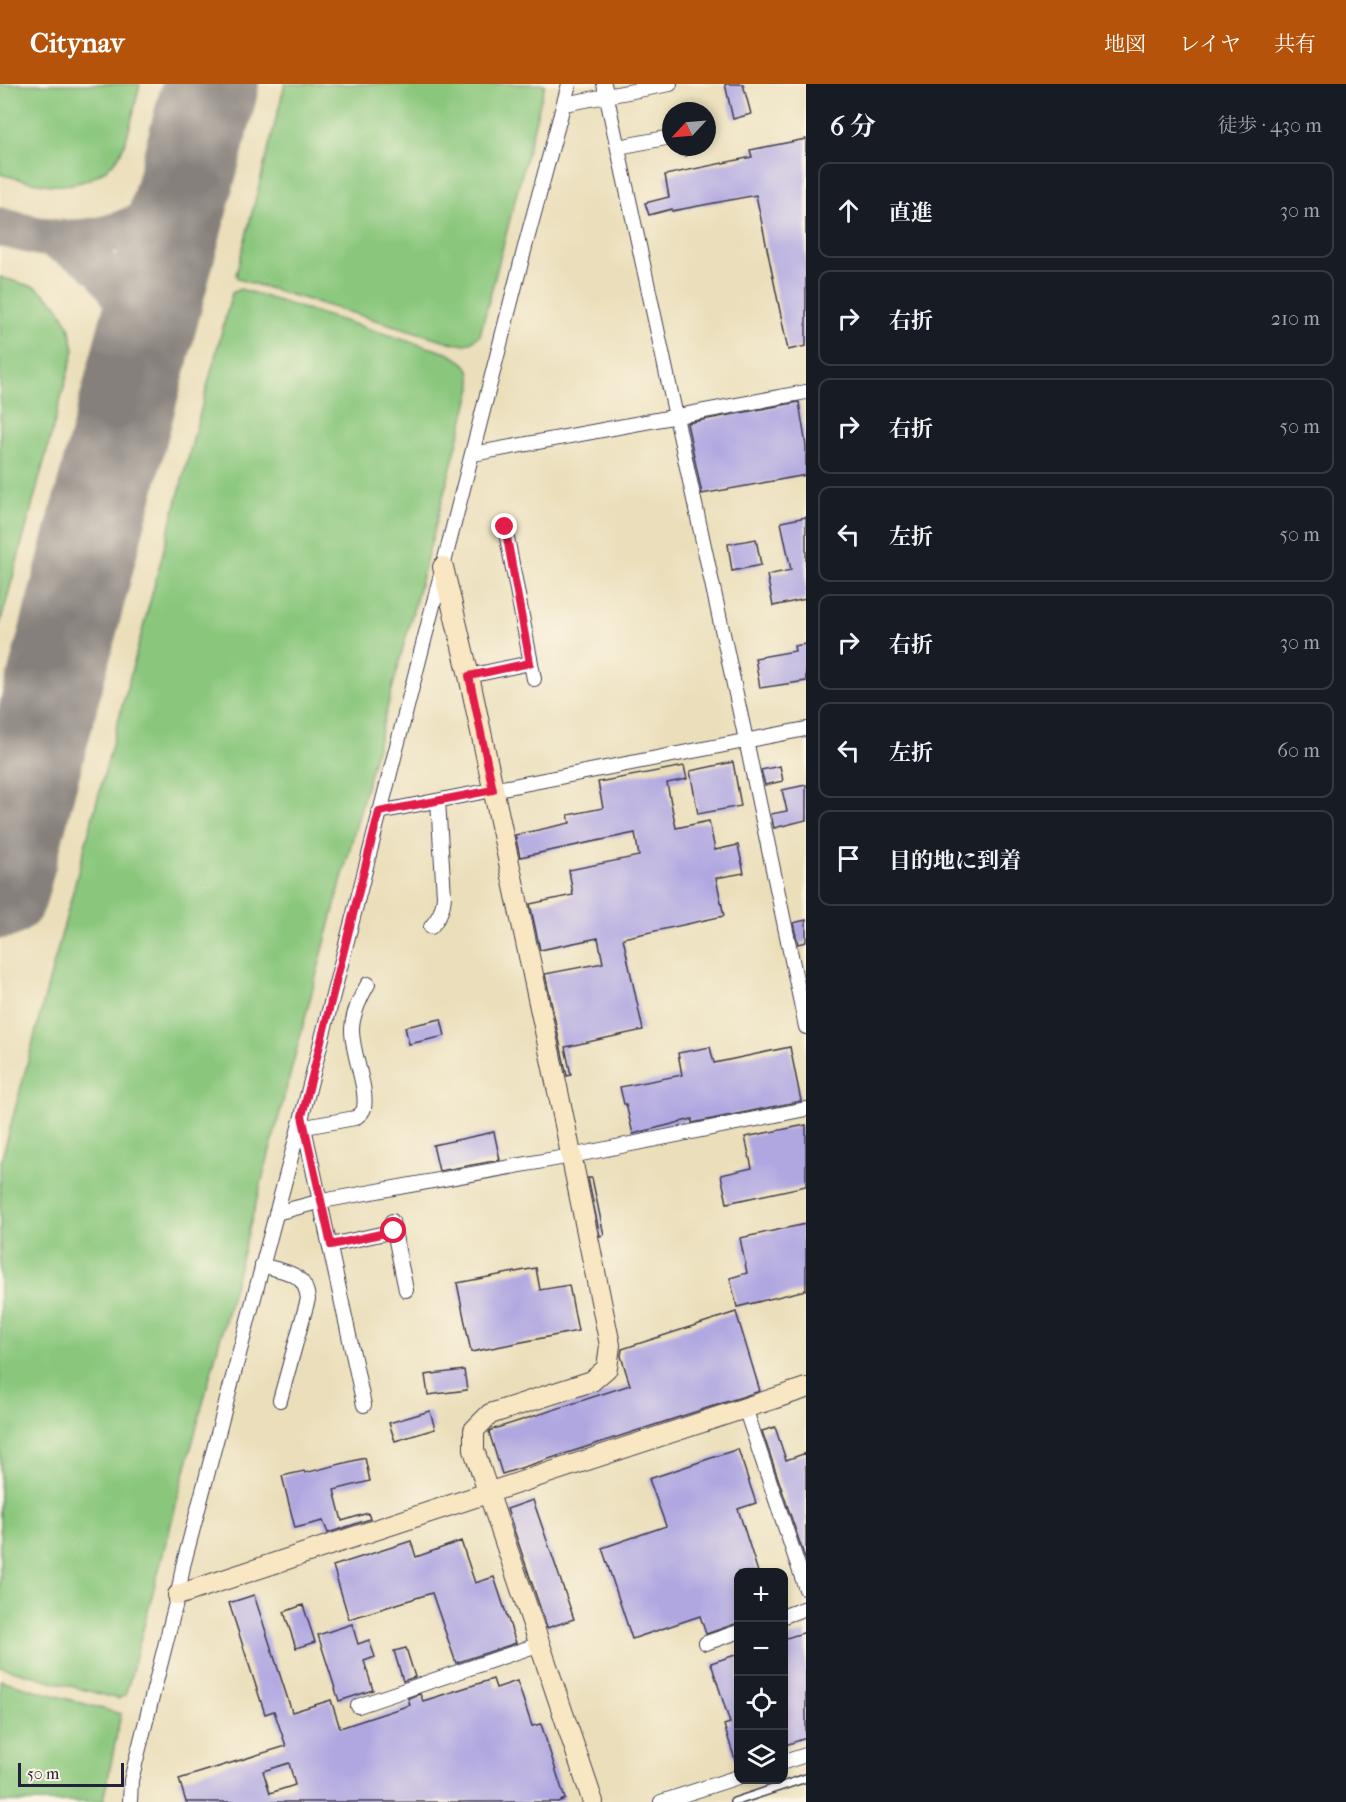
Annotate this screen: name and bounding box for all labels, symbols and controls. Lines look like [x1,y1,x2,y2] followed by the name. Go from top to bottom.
[30,26,124,59] text: Citynav
[1104,32,1146,56] text: 地図
[1179,32,1241,56] text: レイヤ
[1274,32,1316,56] text: 共有
[662,102,716,156] north arrow
[830,111,876,142] text: 6 分
[1217,114,1322,137] text: 徒歩 · 430 m
[832,194,865,227] icon: ahead
[1280,199,1320,222] text: 30 m
[889,200,933,226] text: 直進
[832,302,865,335] icon: right
[1271,307,1320,330] text: 210 m
[889,308,933,334] text: 右折
[832,410,865,443] icon: right
[1279,415,1320,438] text: 50 m
[889,416,933,442] text: 右折
[491,513,517,539] route end
[832,518,865,551] icon: left
[1279,523,1320,546] text: 50 m
[889,524,933,550] text: 左折
[832,626,865,659] icon: right
[1280,631,1320,654] text: 30 m
[889,632,933,658] text: 右折
[832,734,865,767] icon: left
[1277,739,1320,762] text: 60 m
[889,740,933,766] text: 左折
[832,842,865,875] icon: arrive
[889,848,1021,874] text: 目的地に到着
[380,1217,406,1243] route start
[734,1568,788,1784] map controls
[734,1568,788,1622] button: +
[734,1622,788,1676] button: −
[734,1676,788,1730] button: locate
[734,1730,788,1784] button: layers
[18,1760,124,1788] scale bar
[27,1764,59,1783] text: 50 m

